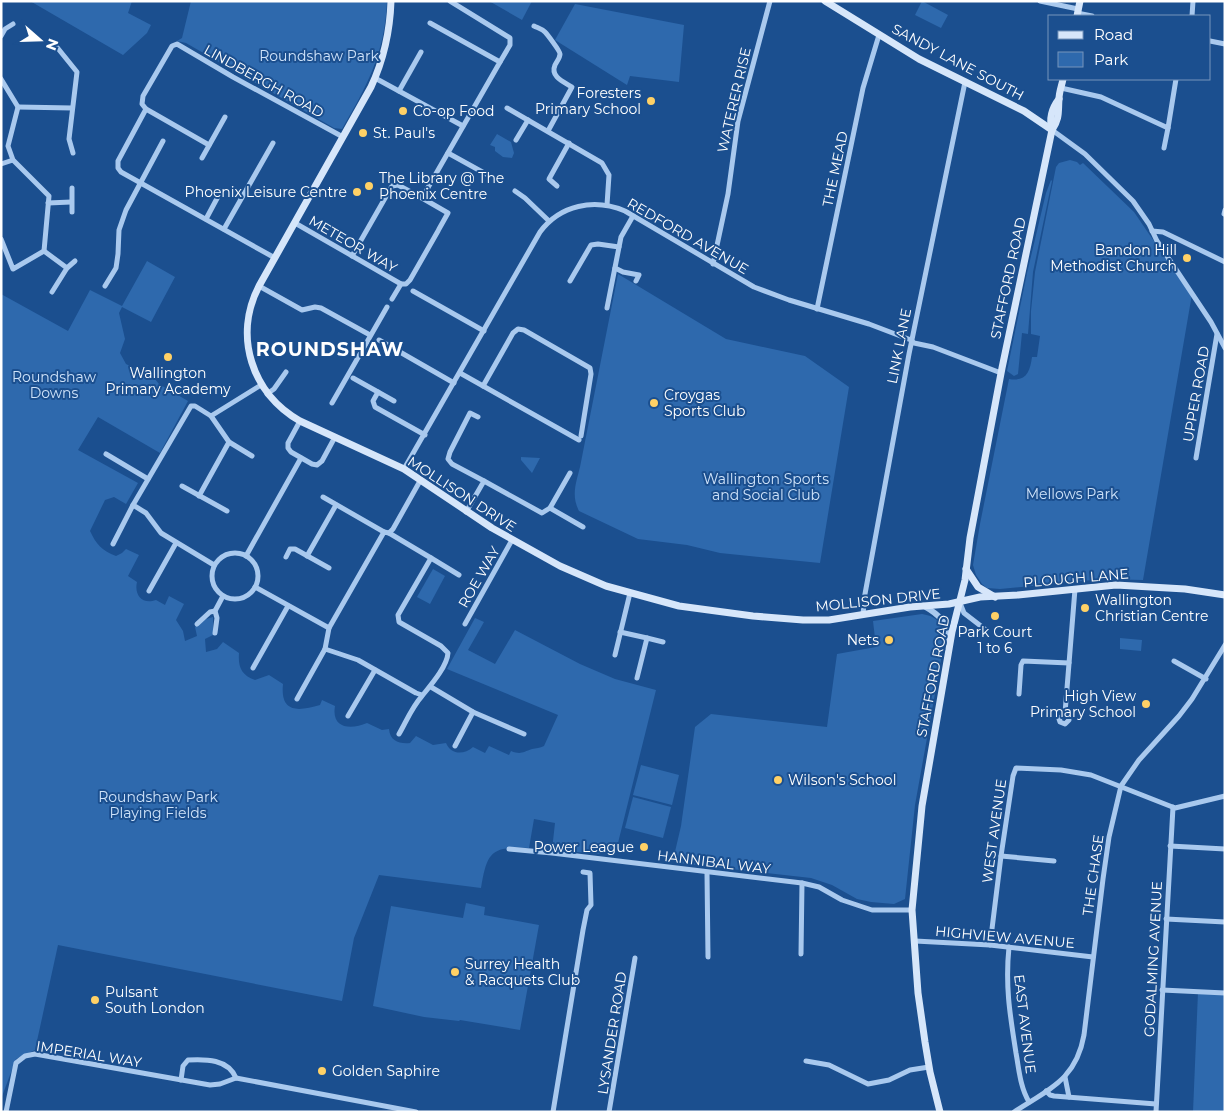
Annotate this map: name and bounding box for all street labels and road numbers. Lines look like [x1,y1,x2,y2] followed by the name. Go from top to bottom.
[889,20,1027,104] street label: SANDY LANE SOUTH
[201,40,327,122] street label: LINDBERGH ROAD
[713,46,755,154] street label: WATERER RISE
[818,130,852,208] street label: THE MEAD
[624,194,752,278] street label: REDFORD AVENUE
[306,211,400,277] street label: METEOR WAY
[986,215,1030,341] street label: STAFFORD ROAD
[883,307,915,385] street label: LINK LANE
[1179,344,1213,444] street label: UPPER ROAD
[404,452,520,536] street label: MOLLISON DRIVE
[454,543,504,611] street label: ROE WAY
[1023,564,1129,592] street label: PLOUGH LANE
[814,584,942,616] street label: MOLLISON DRIVE
[912,613,954,739] street label: STAFFORD ROAD
[978,778,1010,884] street label: WEST AVENUE
[1078,833,1108,917] street label: THE CHASE
[656,846,772,878] street label: HANNIBAL WAY
[1140,881,1166,1037] street label: GODALMING AVENUE
[934,922,1076,952] street label: HIGHVIEW AVENUE
[593,970,631,1096] street label: LYSANDER ROAD
[1010,973,1040,1075] street label: EAST AVENUE
[35,1037,143,1071] street label: IMPERIAL WAY

